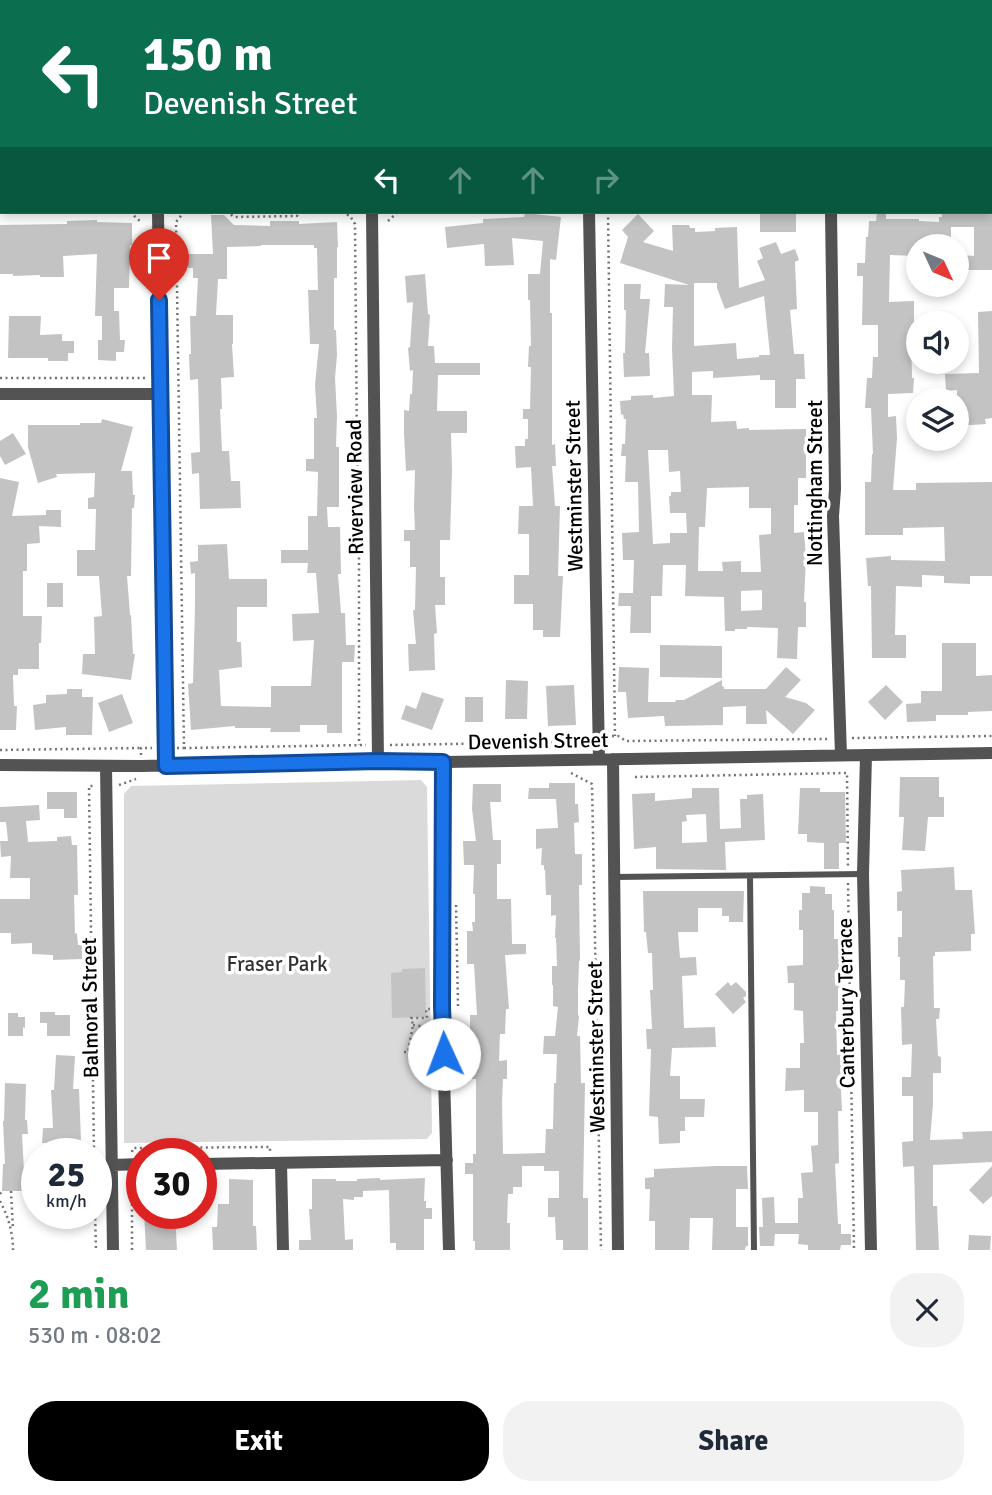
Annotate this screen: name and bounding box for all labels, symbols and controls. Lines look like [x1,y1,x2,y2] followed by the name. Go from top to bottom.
[143,24,273,84] text: 150 m
[28,28,119,119] icon: left
[143,84,358,123] text: Devenish Street
[368,161,406,199] icon: left
[441,161,479,199] icon: ahead
[514,161,552,199] icon: ahead
[587,161,625,199] icon: right
[129,228,189,300] pin
[906,234,970,298] north arrow
[906,234,969,451] map controls
[140,239,178,277] icon: arrive
[906,311,969,374] button: sound
[906,388,969,451] button: layers
[560,400,588,572] street label: Westminster Street
[802,400,828,566] street label: Nottingham Street
[341,419,369,555] street label: Riverview Road
[467,727,609,755] street label: Devenish Street
[832,918,860,1088] street label: Canterbury Terrace
[76,937,104,1079] street label: Balmoral Street
[226,951,328,977] park label: Fraser Park
[582,961,610,1133] street label: Westminster Street
[407,1017,481,1091] position arrow
[126,1138,217,1229] speed limit sign: 30
[48,1153,85,1196] text: 25
[46,1190,87,1212] text: km/h
[28,1269,129,1320] text: 2 min
[890,1273,964,1347] button: close
[28,1321,162,1350] text: 530 m · 08:02
[28,1401,489,1481] button: Exit
[503,1401,964,1481] button: Share

